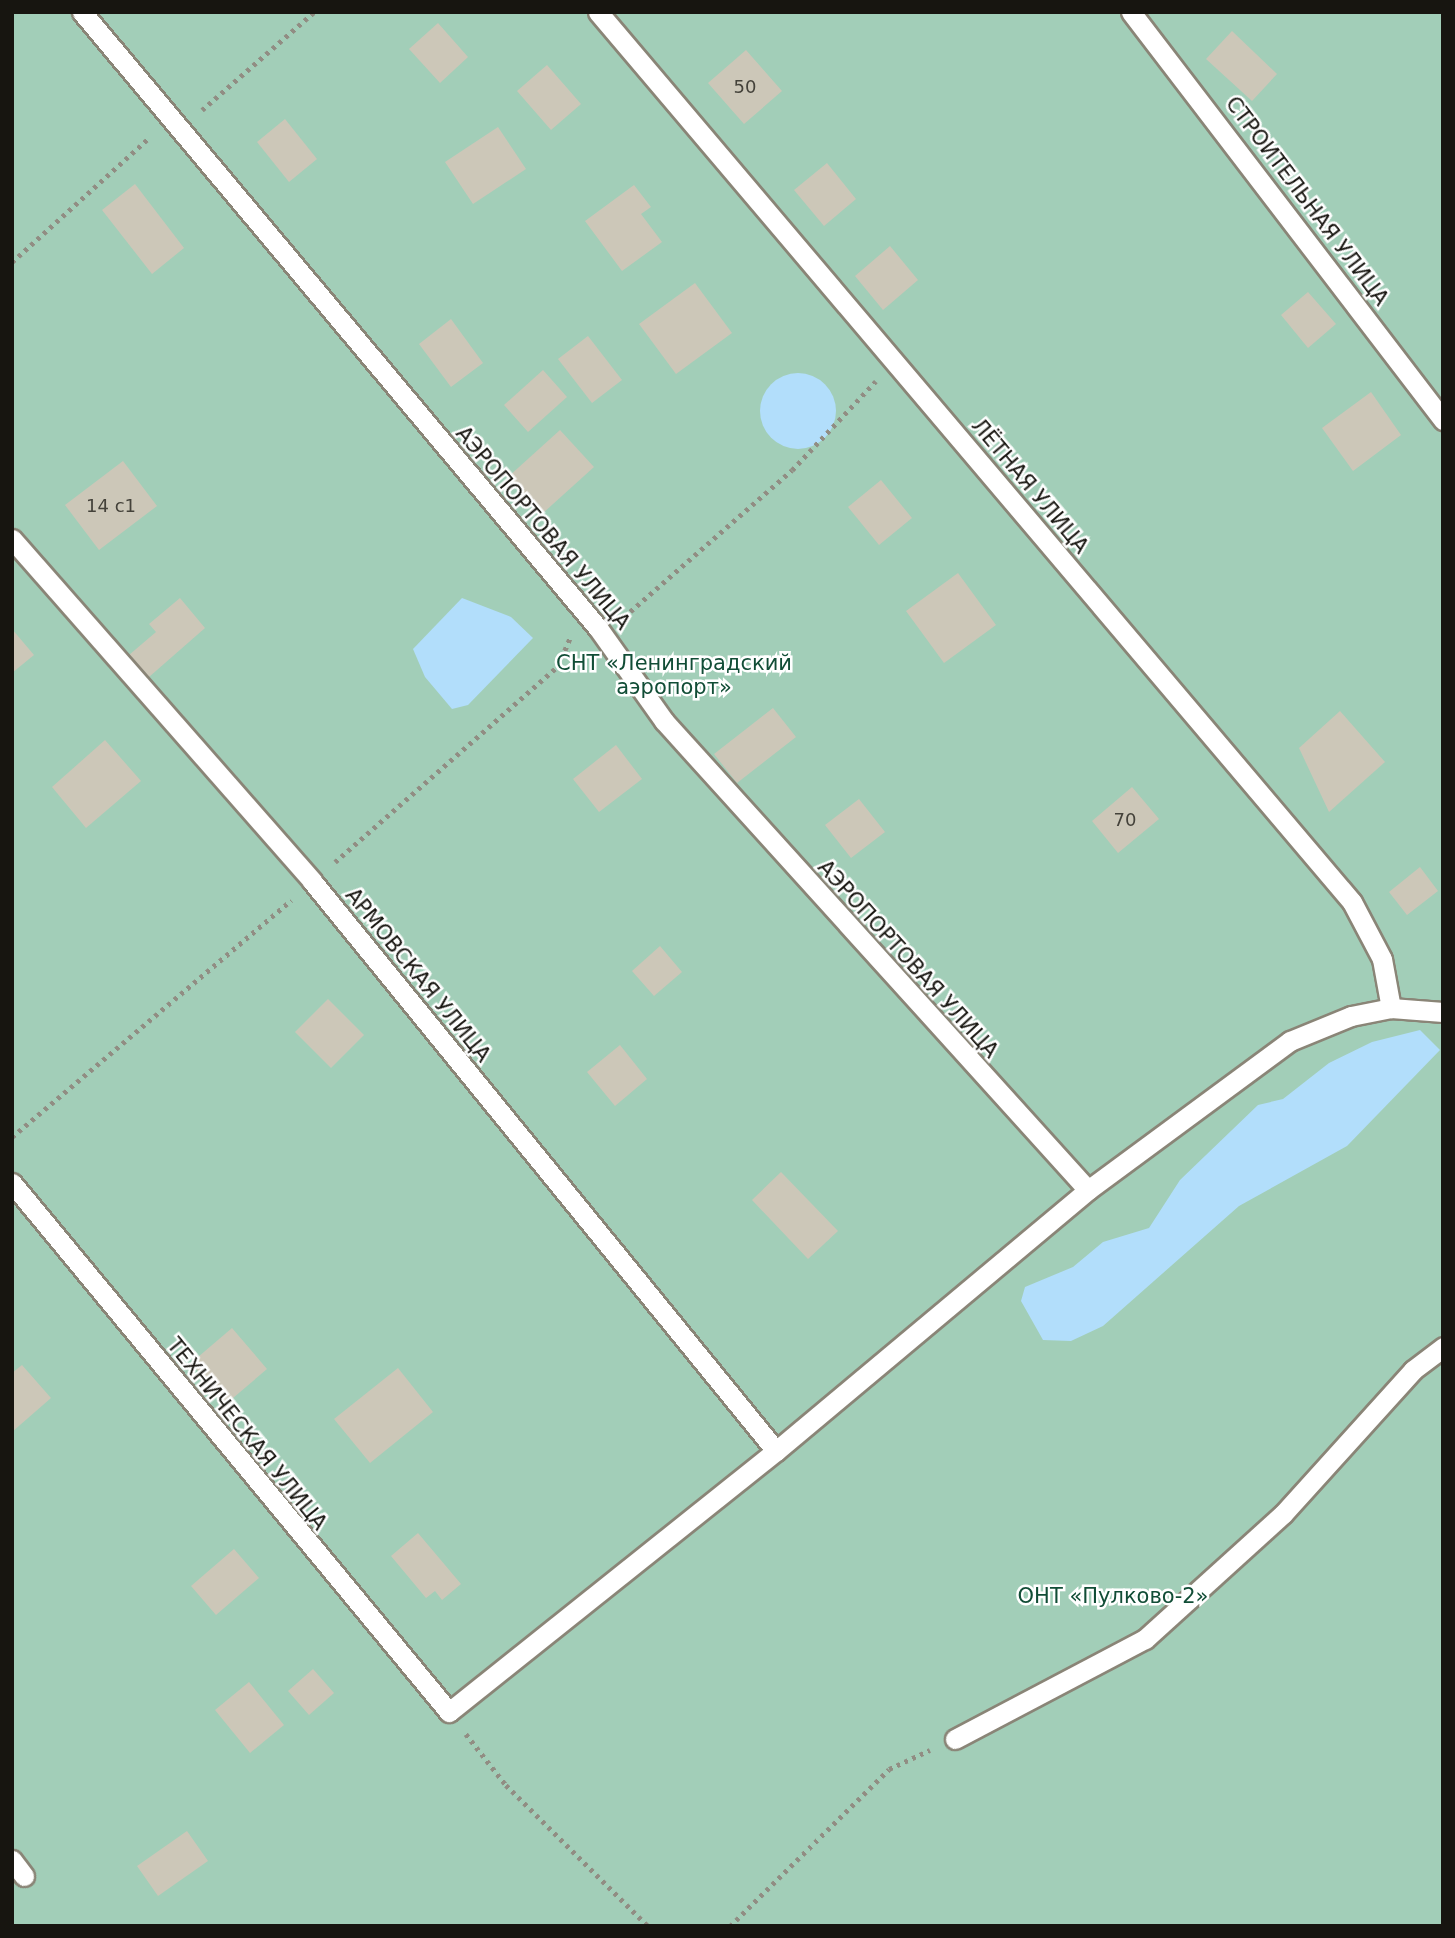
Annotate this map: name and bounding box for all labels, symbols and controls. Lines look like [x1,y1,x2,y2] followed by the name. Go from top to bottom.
[734,76,756,98] house number: 50
[1220,92,1394,310] street label: СТРОИТЕЛЬНАЯ УЛИЦА
[966,413,1094,559] street label: ЛЁТНАЯ УЛИЦА
[451,421,635,635] street label: АЭРОПОРТОВАЯ УЛИЦА
[86,495,136,517] house number: 14 с1
[556,650,792,700] park label: СНТ «Ленинградский аэропорт»
[1114,809,1136,831] house number: 70
[812,855,1004,1063] street label: АЭРОПОРТОВАЯ УЛИЦА
[340,883,496,1067] street label: АРМОВСКАЯ УЛИЦА
[162,1333,332,1535] street label: ТЕХНИЧЕСКАЯ УЛИЦА
[1018,1583,1208,1609] park label: ОНТ «Пулково-2»

